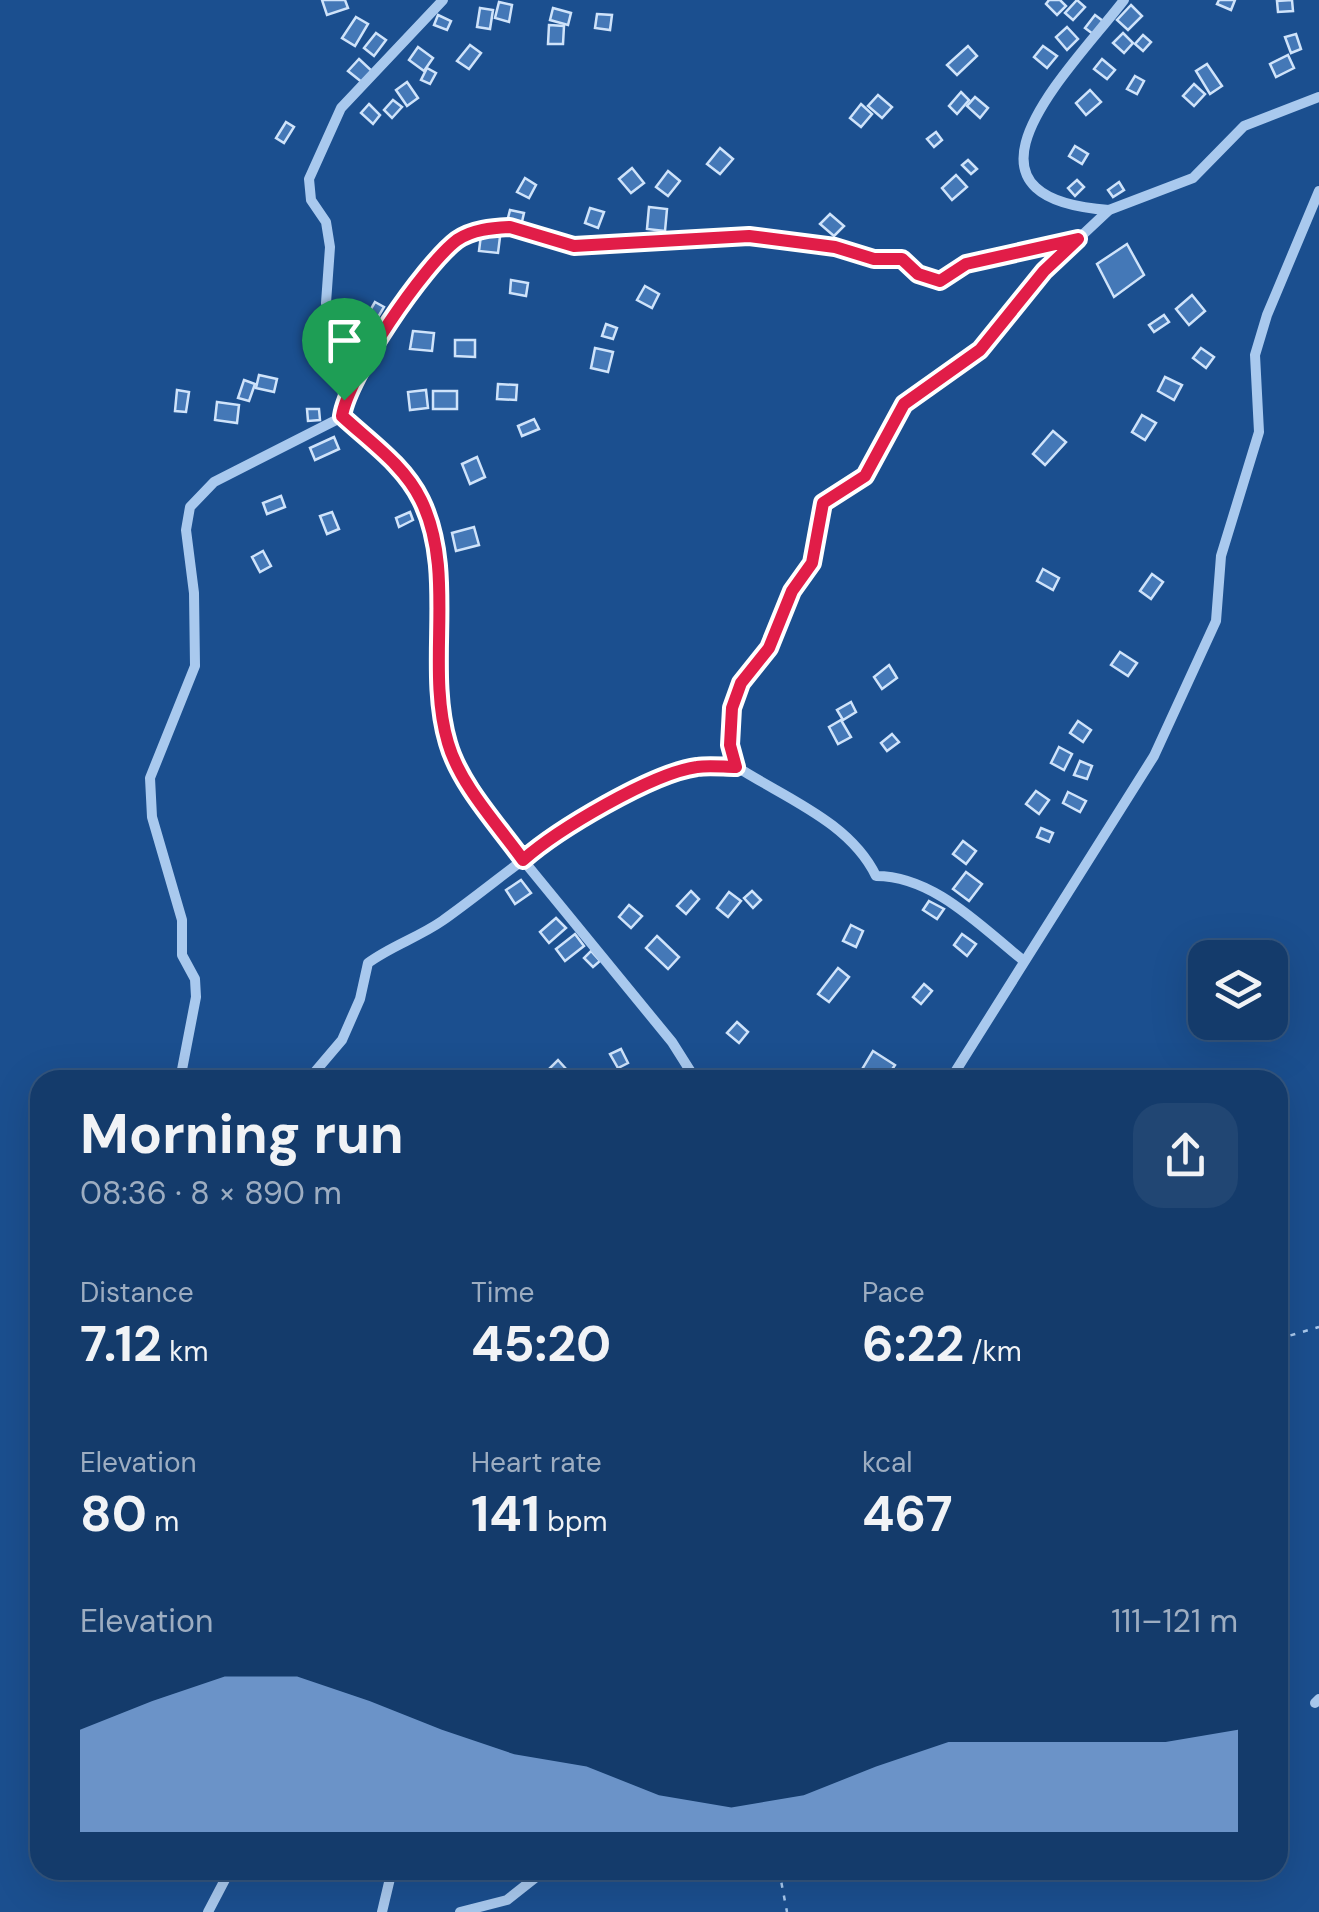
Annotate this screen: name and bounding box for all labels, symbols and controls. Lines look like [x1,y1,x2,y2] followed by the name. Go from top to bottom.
[302,298,387,401] pin
[317,313,372,368] icon: arrive
[1188,940,1288,1040] map controls
[1188,940,1288,1040] button: layers
[80,1098,404,1170] text: Morning run
[1133,1103,1238,1208] button: share
[80,1172,342,1214] text: 08:36 · 8 × 890 m
[80,1274,194,1311] text: Distance
[471,1274,534,1311] text: Time
[862,1274,925,1311] text: Pace
[80,1311,162,1377] text: 7.12
[471,1311,611,1377] text: 45:20
[862,1311,964,1377] text: 6:22
[162,1333,208,1370] text: km
[964,1333,1022,1370] text: /km
[80,1444,197,1481] text: Elevation
[471,1444,602,1481] text: Heart rate
[862,1444,913,1481] text: kcal
[80,1481,147,1547] text: 80
[471,1481,540,1547] text: 141
[862,1481,953,1547] text: 467
[147,1503,179,1540] text: m
[540,1503,607,1540] text: bpm
[80,1600,213,1642] text: Elevation
[1111,1600,1238,1642] text: 111–121 m

